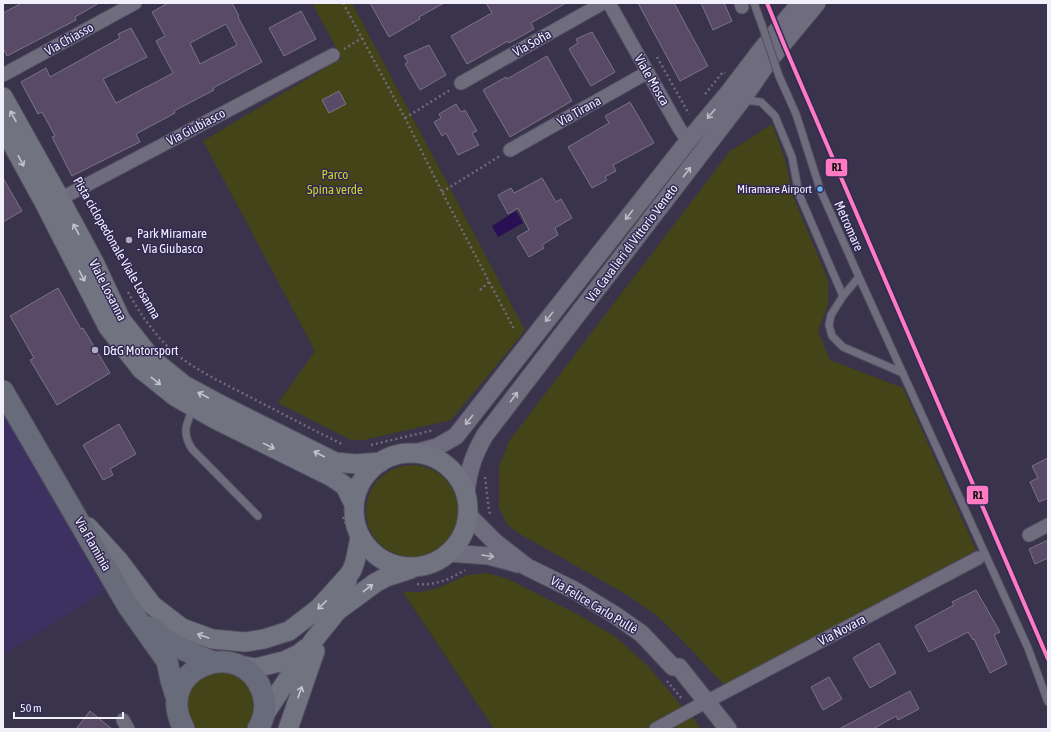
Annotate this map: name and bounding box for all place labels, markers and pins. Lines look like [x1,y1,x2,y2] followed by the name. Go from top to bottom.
[737,182,813,196] place label: Miramare Airport
[815,184,825,194] marker: Miramare Airport
[137,226,207,256] place label: Park Miramare - Via Giubasco
[124,235,134,245] marker: Park Miramare - Via Giubasco
[103,343,179,358] place label: D&G Motorsport
[90,345,100,355] marker: D&G Motorsport

